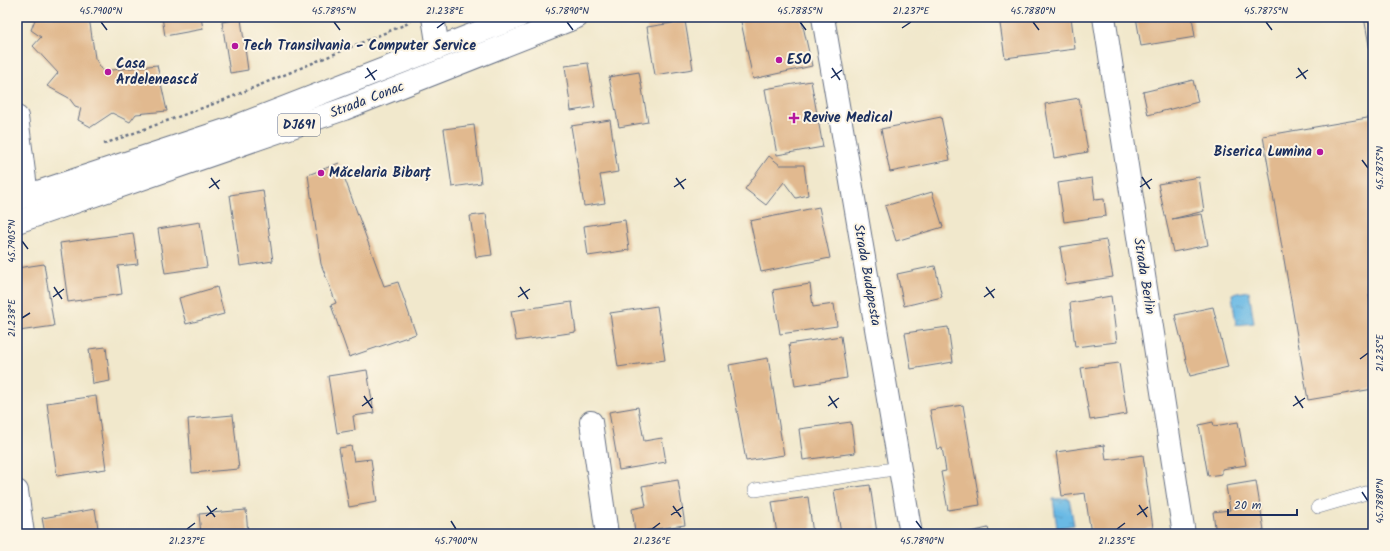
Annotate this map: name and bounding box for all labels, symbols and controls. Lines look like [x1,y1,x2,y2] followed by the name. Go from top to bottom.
[80,3,123,19] text: 45.7900°N
[312,3,356,19] text: 45.7895°N
[426,3,465,19] text: 21.238°E
[545,3,589,19] text: 45.7890°N
[777,3,823,19] text: 45.7885°N
[893,3,930,19] text: 21.237°E
[1010,3,1056,19] text: 45.7880°N
[1244,3,1288,19] text: 45.7875°N
[243,35,476,57] place label: Tech Transilvania - Computer Service
[230,41,240,51] marker: Tech Transilvania - Computer Service
[787,49,811,71] place label: ESO
[116,53,199,91] place label: Casa Ardelenească
[774,55,784,65] marker: ESO
[103,67,113,77] marker: Casa Ardelenească
[327,76,407,124] street label: Strada Conac
[803,107,893,129] place label: Revive Medical
[788,112,800,124] marker: Revive Medical
[278,114,320,136] road number: DJ691
[1214,141,1312,163] place label: Biserica Lumina
[1372,146,1388,190] text: 45.7875°N
[1315,147,1325,157] marker: Biserica Lumina
[329,162,431,184] place label: Măcelaria Bibarț
[316,168,326,178] marker: Măcelaria Bibarț
[4,219,20,263] text: 45.7905°N
[847,222,887,328] street label: Strada Budapesta
[1127,236,1161,316] street label: Strada Berlin
[4,298,20,337] text: 21.238°E
[1372,333,1388,372] text: 21.235°E
[1372,478,1388,524] text: 45.7880°N
[1228,491,1297,517] scale bar
[1234,496,1262,515] text: 20 m
[169,533,206,549] text: 21.237°E
[435,533,478,549] text: 45.7900°N
[633,533,672,549] text: 21.236°E
[900,533,944,549] text: 45.7890°N
[1098,533,1137,549] text: 21.235°E

